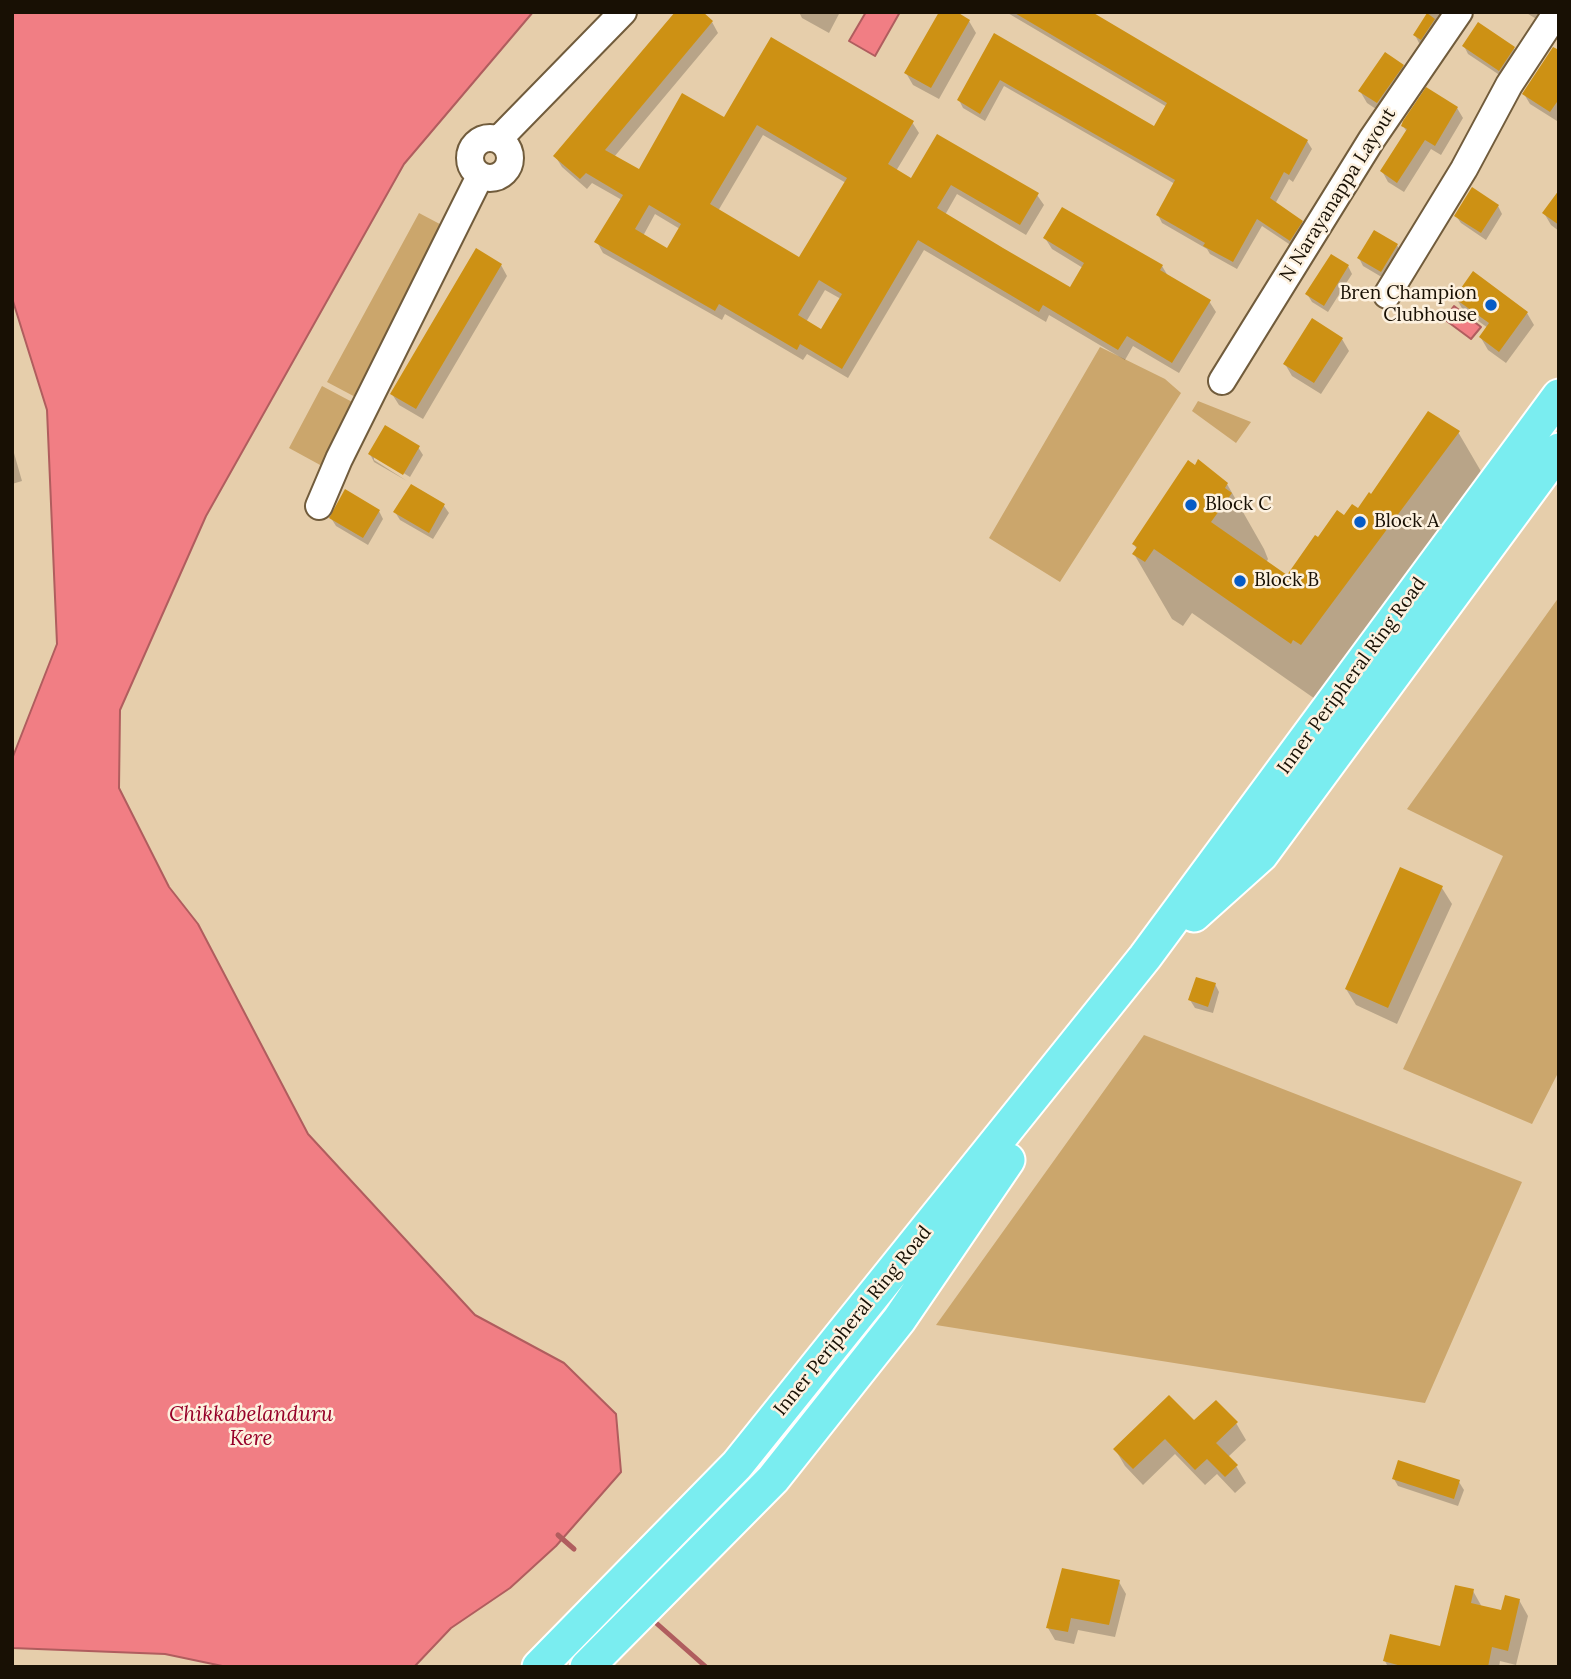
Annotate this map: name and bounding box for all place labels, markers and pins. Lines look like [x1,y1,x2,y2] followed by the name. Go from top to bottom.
[1340,283,1477,327] place label: Bren Champion Clubhouse
[1483,297,1499,313] marker: Bren Champion Clubhouse
[1205,494,1272,516] place label: Block C
[1183,497,1199,513] marker: Block C
[1374,511,1439,533] place label: Block A
[1352,514,1368,530] marker: Block A
[1254,570,1319,592] place label: Block B
[1232,573,1248,589] marker: Block B

